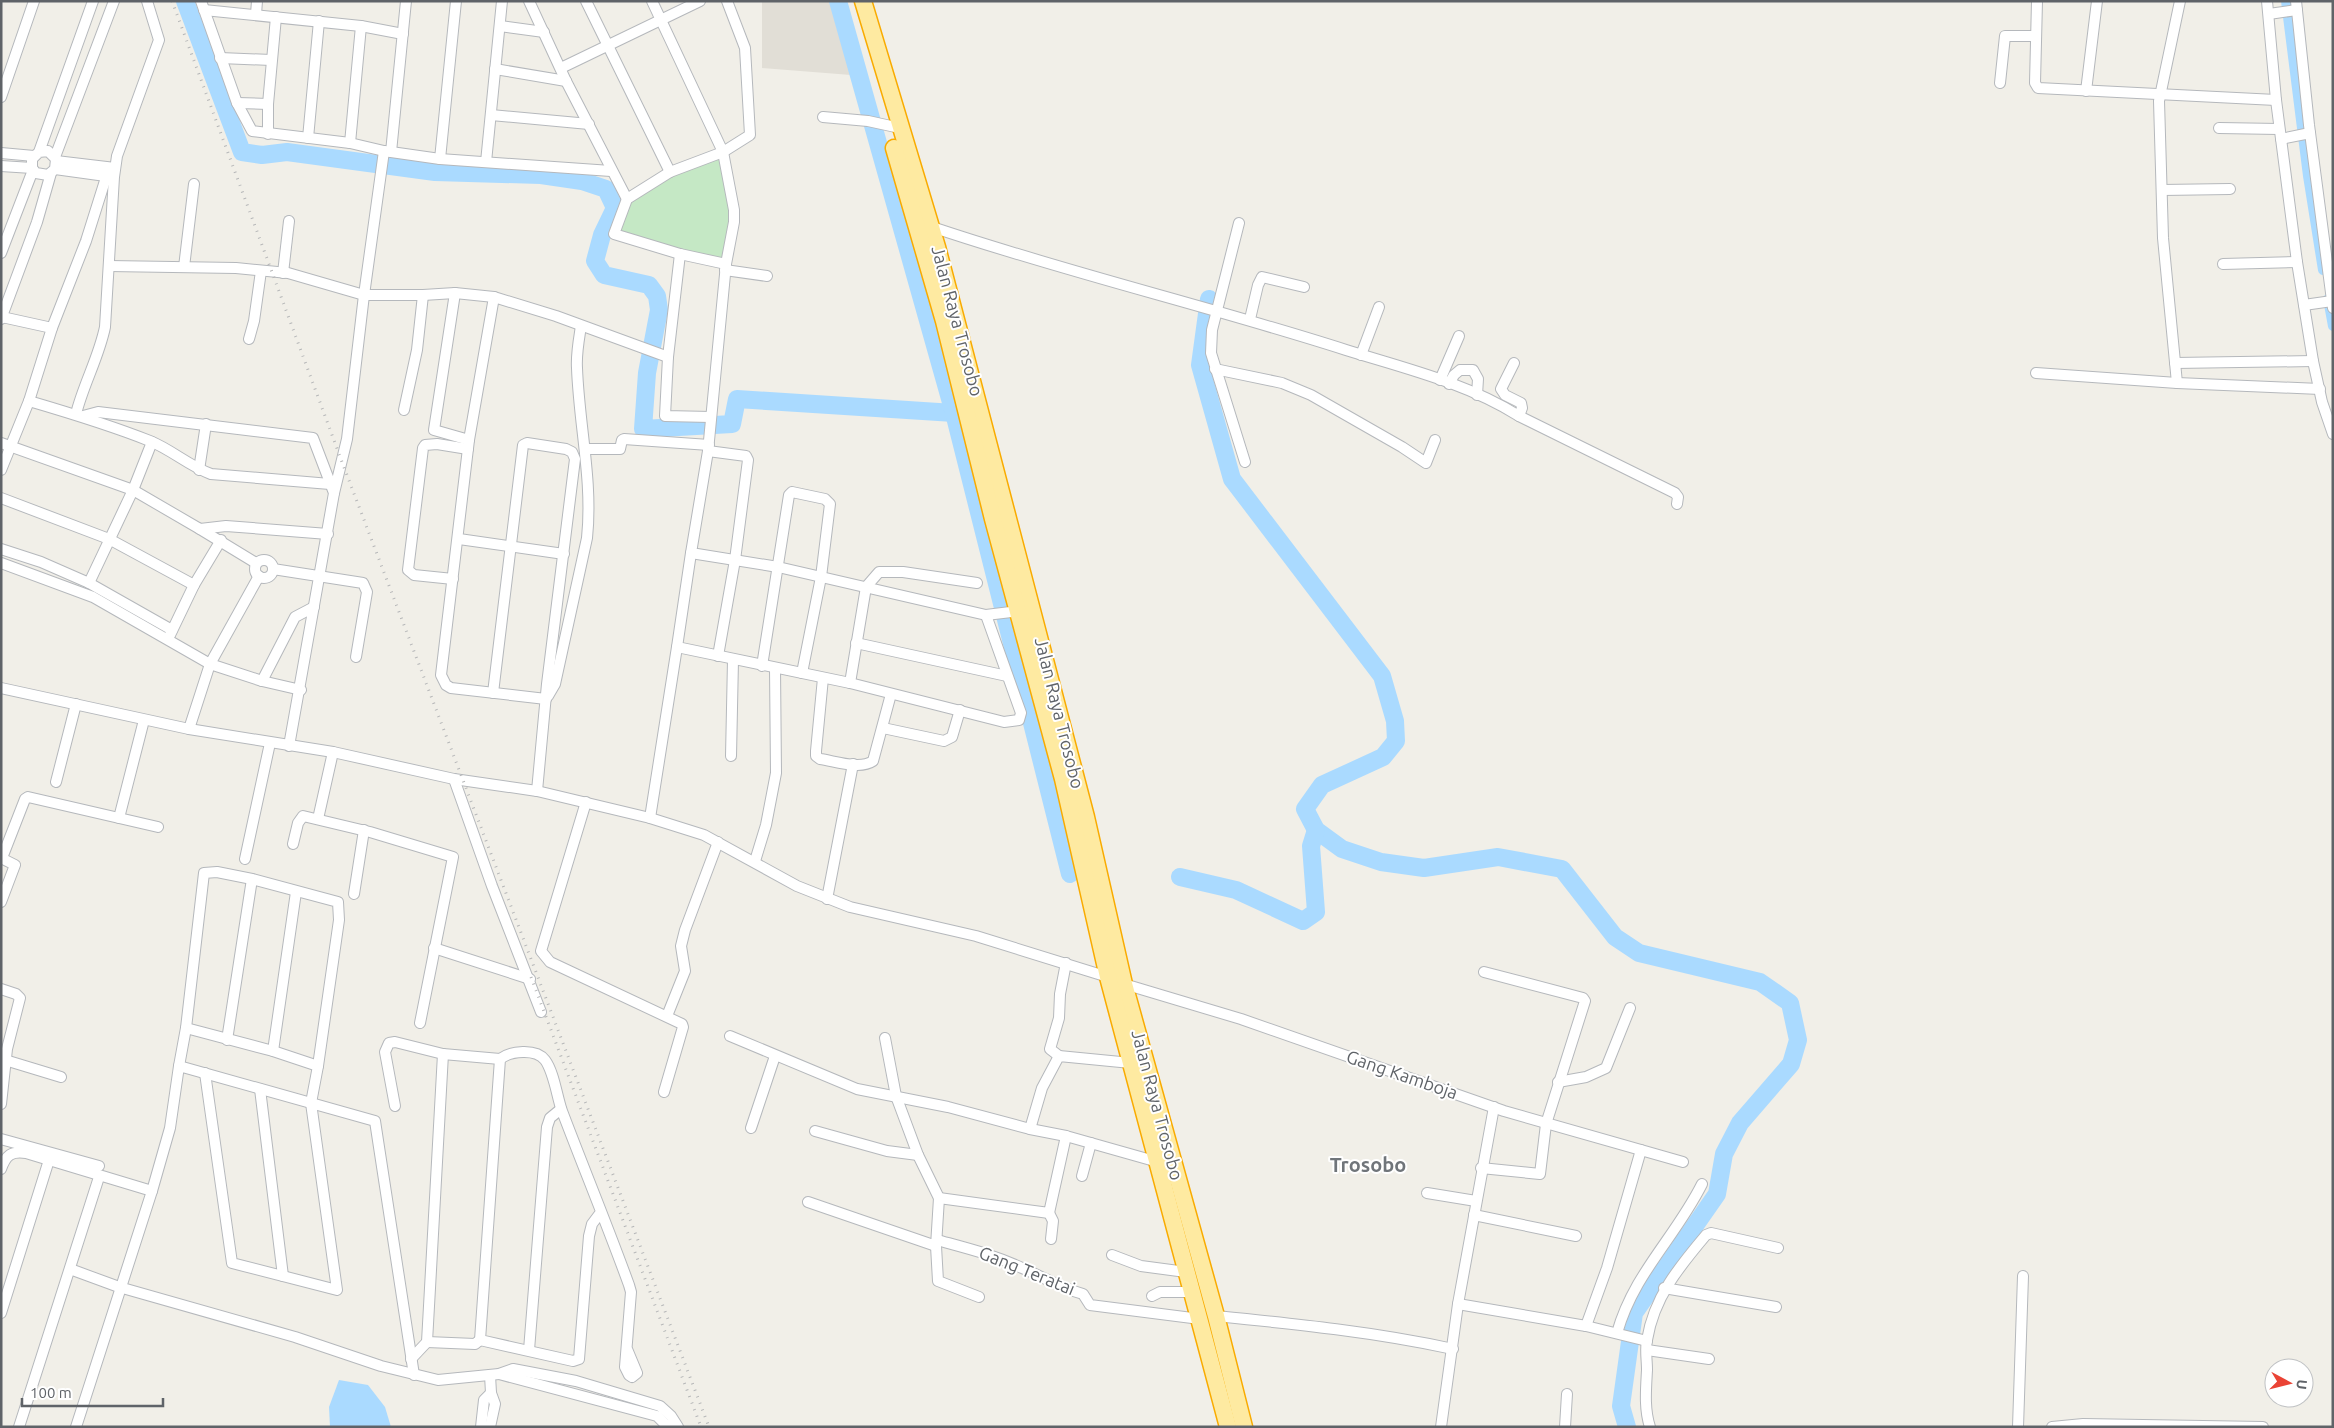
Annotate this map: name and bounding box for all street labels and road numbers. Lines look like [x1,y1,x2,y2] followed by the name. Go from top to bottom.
[928,243,988,398] street label: Jalan Raya Trosobo
[1032,635,1088,790] street label: Jalan Raya Trosobo
[1128,1027,1188,1182] street label: Jalan Raya Trosobo
[1344,1046,1461,1102] street label: Gang Kamboja
[976,1242,1078,1298] street label: Gang Teratai

